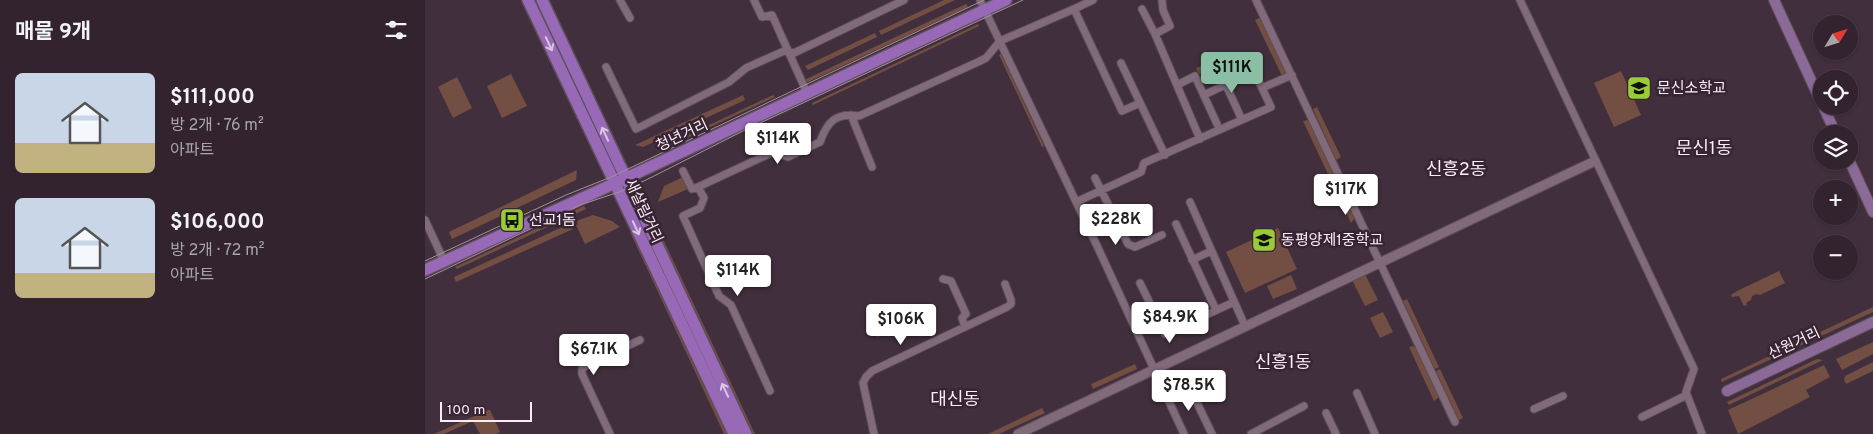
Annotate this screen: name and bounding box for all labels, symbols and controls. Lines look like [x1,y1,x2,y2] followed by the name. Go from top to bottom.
[1813,15,1857,60] north arrow
[1813,15,1858,280] map controls
[382,16,410,44] icon: filters
[15,19,91,46] text: 매물 9개
[544,36,554,51] one-way arrow
[1197,52,1267,94] pin: $111K
[1212,58,1252,78] text: $111K
[1813,70,1858,115] button: locate
[1626,75,1652,101] school or university icon: 문신소학교
[1657,79,1726,99] place label: 문신소학교
[170,84,255,111] text: $111,000
[55,93,115,153] icon: home
[170,116,264,136] text: 방 2개 · 76 m²
[654,116,712,157] street label: 청년거리
[743,122,813,165] pin: $114K
[1813,125,1858,170] button: layers
[600,127,609,142] one-way arrow
[756,129,800,149] text: $114K
[1676,138,1732,161] district label: 문신1동
[170,141,214,161] text: 아파트
[1426,159,1486,182] district label: 신흥2동
[1311,174,1381,216] pin: $117K
[619,176,666,247] street label: 새살림거리
[1325,180,1367,200] text: $117K
[1813,180,1858,225] button: +
[1081,204,1151,246] pin: $228K
[499,207,525,233] bus stop icon: 선교1돔
[170,209,265,236] text: $106,000
[1091,210,1141,230] text: $228K
[529,212,576,231] place label: 선교1돔
[55,218,115,278] icon: home
[631,220,641,235] one-way arrow
[1251,227,1277,253] school or university icon: 동평양제1중학교
[1281,231,1383,251] place label: 동평양제1중학교
[1813,235,1858,280] button: −
[170,241,264,261] text: 방 2개 · 72 m²
[703,254,773,297] pin: $114K
[716,261,760,281] text: $114K
[170,266,214,286] text: 아파트
[1129,302,1211,344] pin: $84.9K
[866,304,936,346] pin: $106K
[1142,308,1198,328] text: $84.9K
[877,310,925,330] text: $106K
[1766,324,1824,365] street label: 산원거리
[553,334,635,376] pin: $67.1K
[570,340,618,360] text: $67.1K
[1255,352,1311,375] district label: 신흥1동
[1148,370,1230,412] pin: $78.5K
[1163,376,1215,396] text: $78.5K
[720,383,729,398] one-way arrow
[930,389,980,412] district label: 대신동
[440,399,533,422] scale bar
[447,402,485,419] text: 100 m

